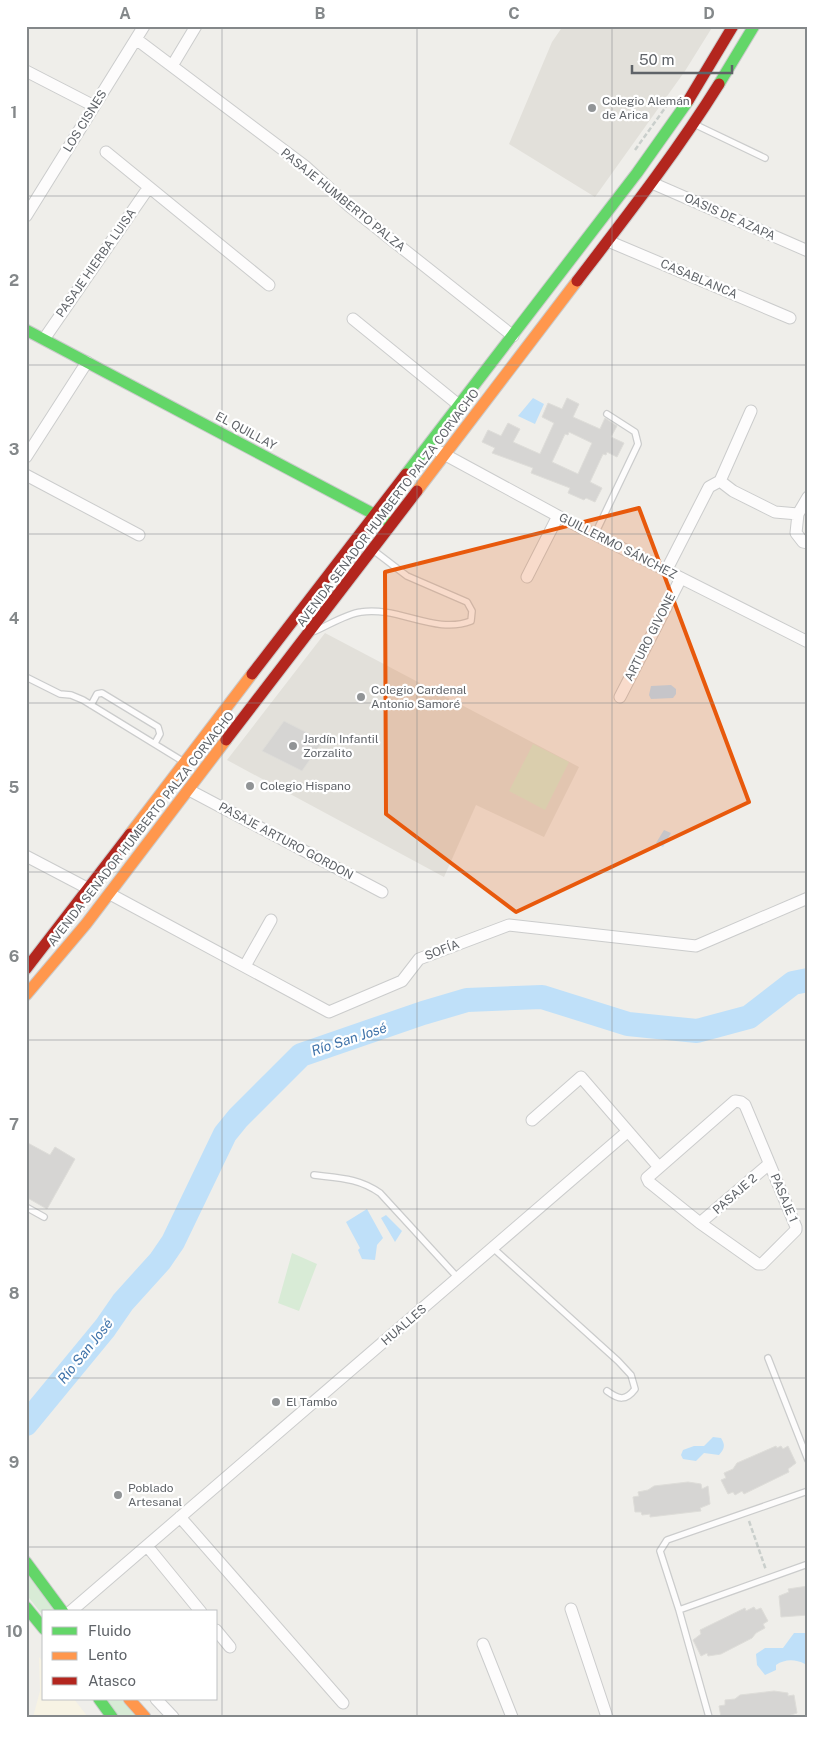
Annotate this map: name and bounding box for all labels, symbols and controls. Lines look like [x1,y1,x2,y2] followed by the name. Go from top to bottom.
[119,4,131,23] text: A
[315,4,326,23] text: B
[508,4,520,23] text: C
[703,4,715,23] text: D
[632,42,732,74] scale bar
[639,51,674,68] text: 50 m
[60,87,110,155] street label: LOS CISNES
[602,94,690,122] place label: Colegio Alemán de Arica
[586,102,598,114] marker: Colegio Alemán de Arica
[11,103,17,122] text: 1
[278,145,408,255] street label: PASAJE HUMBERTO PALZA
[682,191,778,244] street label: OASIS DE AZAPA
[53,206,139,320] street label: PASAJE HIERBA LUISA
[658,256,740,302] street label: CASABLANCA
[9,271,19,290] text: 2
[294,386,482,630] street label: AVENIDA SENADOR HUMBERTO PALZA CORVACHO
[213,409,279,453] street label: EL QUILLAY
[9,440,19,459] text: 3
[557,510,680,582] street label: GUILLERMO SÁNCHEZ
[622,591,678,683] street label: ARTURO GIVONE
[9,609,20,628] text: 4
[371,683,467,711] place label: Colegio Cardenal Antonio Samoré
[355,691,367,703] marker: Colegio Cardenal Antonio Samoré
[45,709,237,949] street label: AVENIDA SENADOR HUMBERTO PALZA CORVACHO
[303,732,379,760] place label: Jardín Infantil Zorzalito
[287,740,299,752] marker: Jardín Infantil Zorzalito
[9,778,20,797] text: 5
[260,779,351,793] place label: Colegio Hispano
[244,780,256,792] marker: Colegio Hispano
[216,800,356,882] street label: PASAJE ARTURO GORDON
[423,937,462,963] street label: SOFÍA
[9,947,19,966] text: 6
[309,1019,389,1059] water label: Río San José
[9,1115,19,1134] text: 7
[710,1171,760,1217] street label: PASAJE 2
[767,1171,801,1225] street label: PASAJE 1
[9,1284,20,1303] text: 8
[379,1302,429,1348] street label: HUALLES
[54,1315,116,1387] water label: Río San José
[286,1395,337,1409] place label: El Tambo
[270,1396,282,1408] marker: El Tambo
[9,1453,19,1472] text: 9
[128,1481,183,1509] place label: Poblado Artesanal
[112,1489,124,1501] marker: Poblado Artesanal
[42,1610,218,1700] legend
[5,1622,23,1641] text: 10
[88,1622,131,1639] text: Fluido
[88,1646,127,1663] text: Lento
[88,1672,136,1689] text: Atasco

